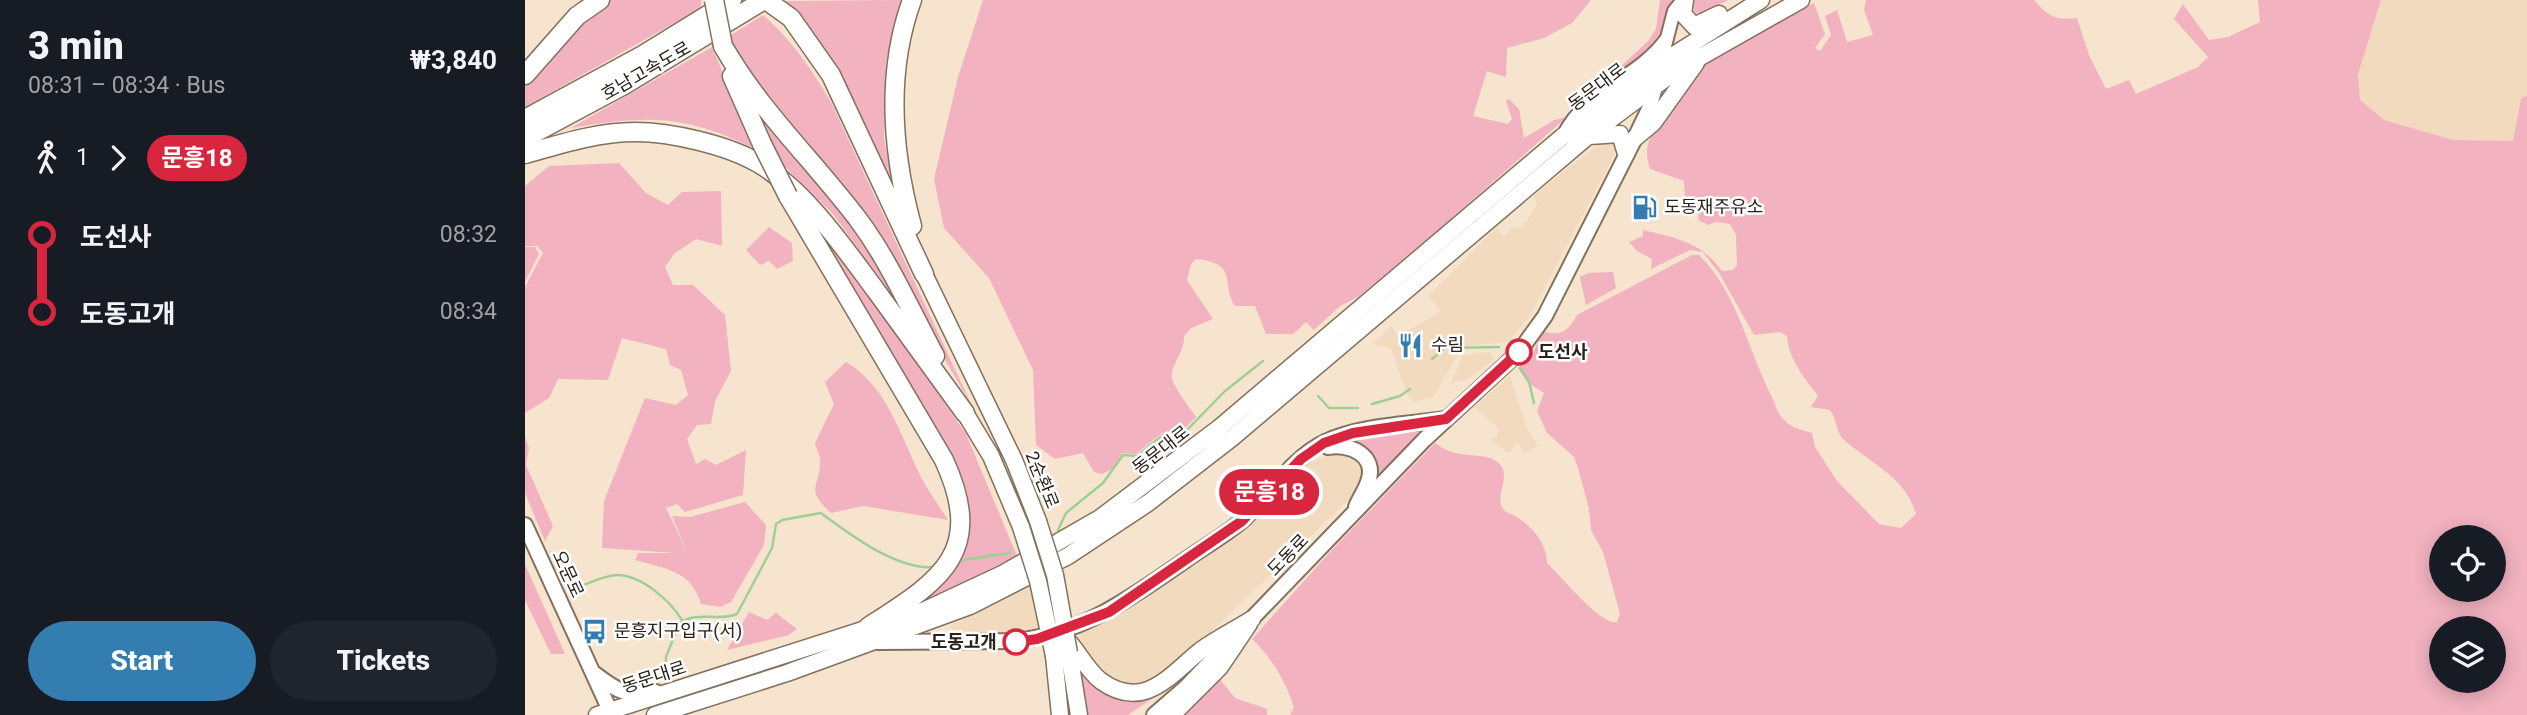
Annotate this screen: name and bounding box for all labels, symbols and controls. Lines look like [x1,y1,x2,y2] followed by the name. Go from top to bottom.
[28,24,124,68] text: 3 min
[597,37,694,105] street label: 호남고속도로
[410,45,497,75] text: ₩3,840
[1564,58,1629,115] street label: 동문대로
[28,72,225,99] text: 08:31 – 08:34 · Bus
[28,139,66,177] icon: walk
[99,139,137,177] icon: forward
[76,144,89,171] text: 1
[161,144,233,172] text: 문흥18
[1630,193,1658,221] fuel station icon: 도동재주유소
[1664,196,1763,217] place label: 도동재주유소
[440,221,497,248] text: 08:32
[80,222,152,252] text: 도선사
[440,298,497,325] text: 08:34
[80,299,176,329] text: 도동고개
[1397,331,1425,359] restaurant icon: 수림
[1431,334,1464,355] place label: 수림
[1506,339,1532,365] marker: 도선사
[1538,341,1588,362] place label: 도선사
[1128,421,1193,478] street label: 동문대로
[1022,448,1063,511] street label: 2순환로
[1220,469,1318,515] line badge: 문흥18
[1233,478,1305,506] text: 문흥18
[2429,525,2506,693] map controls
[2429,525,2506,602] button: locate
[1263,529,1312,580] street label: 도동로
[548,547,588,601] street label: 오문로
[2429,616,2506,693] button: layers
[580,617,608,645] bus stop icon: 문흥지구입구(서)
[614,620,742,642] place label: 문흥지구입구(서)
[28,621,256,701] button: Start
[270,621,497,701] button: Tickets
[1003,629,1029,655] marker: 도동고개
[931,631,997,652] place label: 도동고개
[619,656,689,697] street label: 동문대로

